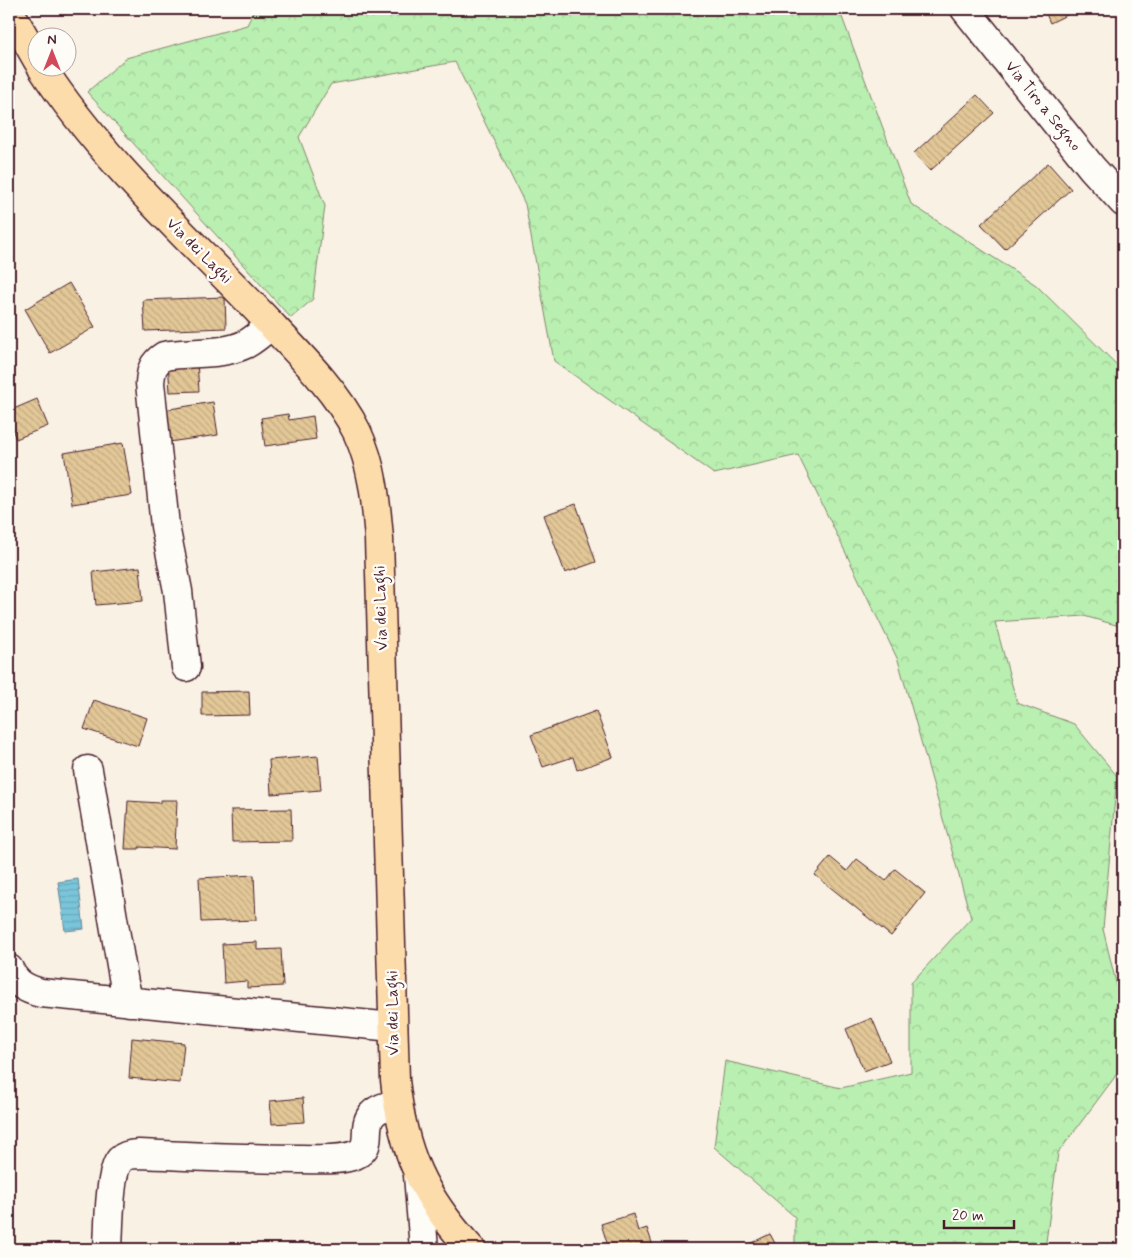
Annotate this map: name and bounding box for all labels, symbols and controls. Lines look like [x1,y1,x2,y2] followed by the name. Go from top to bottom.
[28,28,78,78] north arrow
[47,31,57,49] text: N
[999,56,1086,156] street label: Via Tiro a Segno
[161,213,237,289] street label: Via dei Laghi
[369,565,394,651] street label: Via dei Laghi
[382,970,405,1056] street label: Via dei Laghi
[944,1198,1014,1230] scale bar
[952,1206,984,1226] text: 20 m

